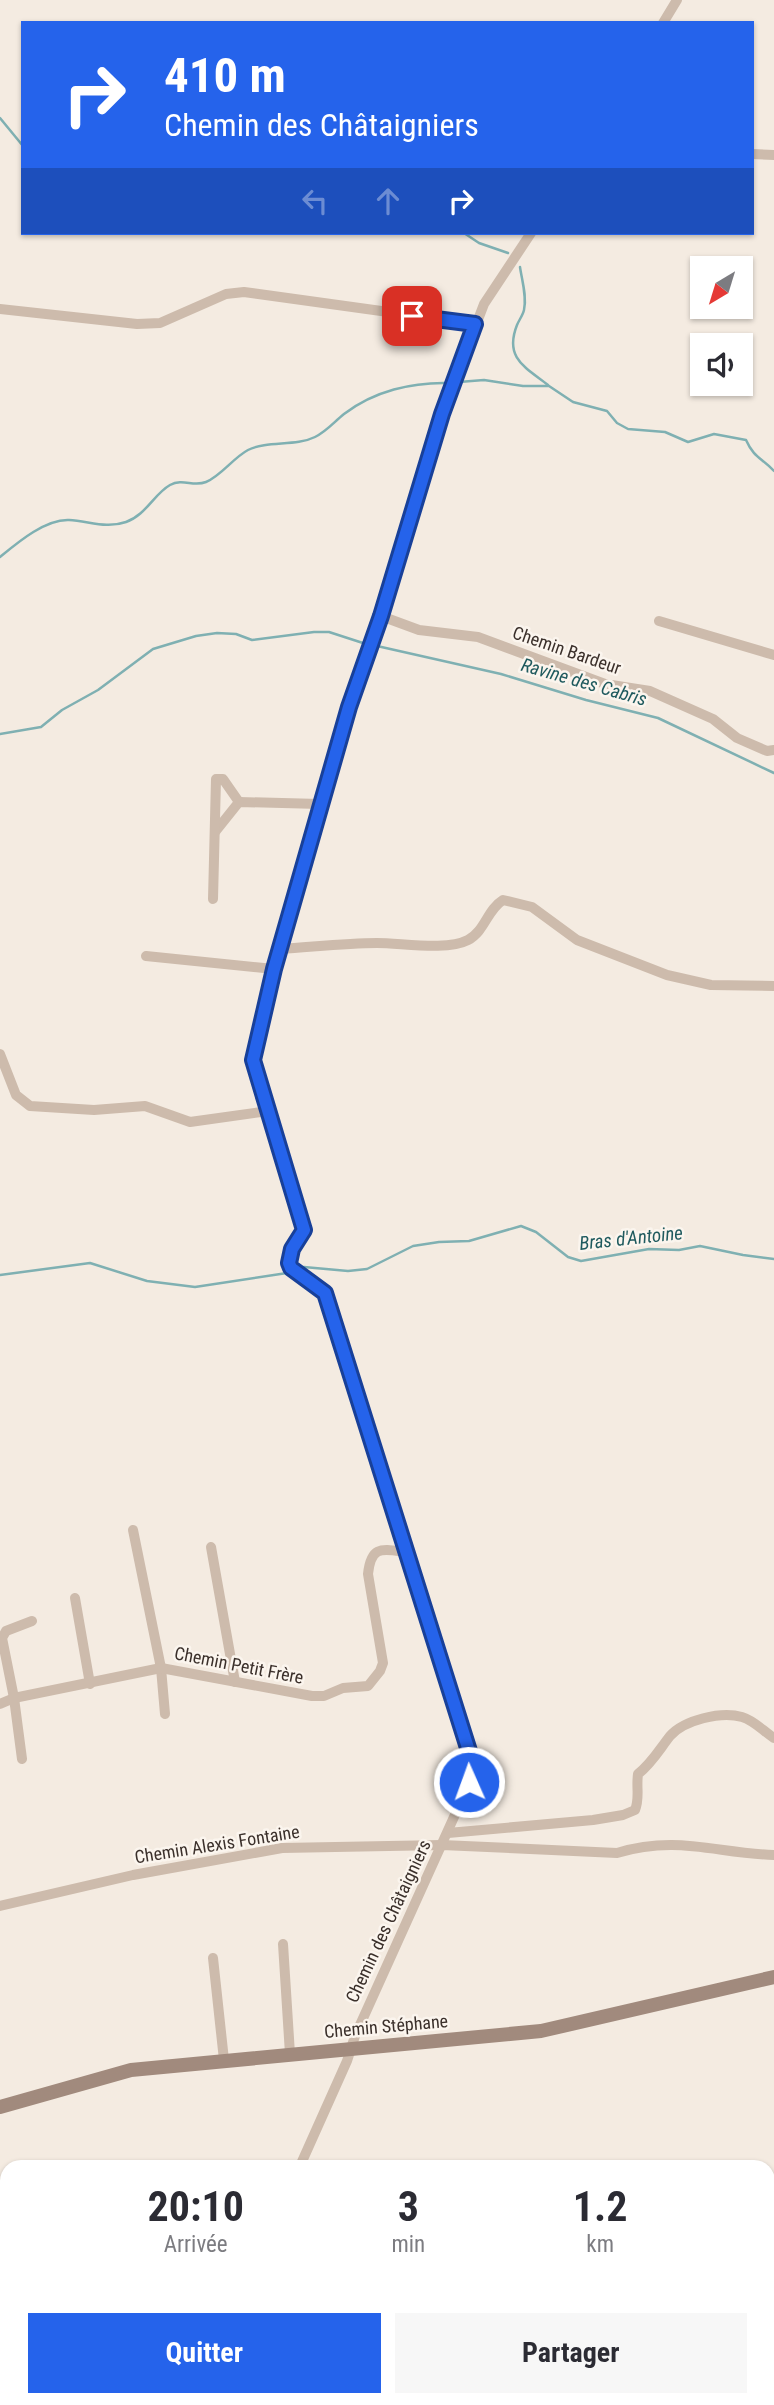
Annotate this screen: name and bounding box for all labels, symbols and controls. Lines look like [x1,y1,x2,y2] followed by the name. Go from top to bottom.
[164,47,286,104] text: 410 m
[49,49,140,140] icon: right
[164,106,479,144] text: Chemin des Châtaigniers
[296,182,334,220] icon: left
[369,182,407,220] icon: ahead
[442,182,480,220] icon: right
[690,256,752,318] north arrow
[690,256,753,396] map controls
[382,286,442,346] pin
[393,297,431,335] icon: arrive
[690,333,753,396] button: sound
[510,622,624,679] street label: Chemin Bardeur
[519,653,649,711] water label: Ravine des Cabris
[578,1221,684,1255] water label: Bras d'Antoine
[173,1642,305,1688] street label: Chemin Petit Frère
[432,1745,506,1819] position arrow
[133,1821,301,1867] street label: Chemin Alexis Fontaine
[341,1836,435,2006] street label: Chemin des Châtaigniers
[323,2010,449,2042] street label: Chemin Stéphane
[148,2182,244,2231] text: 20:10
[398,2182,419,2231] text: 3
[573,2182,627,2231] text: 1.2
[164,2231,228,2258] text: Arrivée
[391,2231,425,2258] text: min
[586,2231,614,2258] text: km
[28,2313,381,2393] button: Quitter
[395,2313,747,2393] button: Partager

